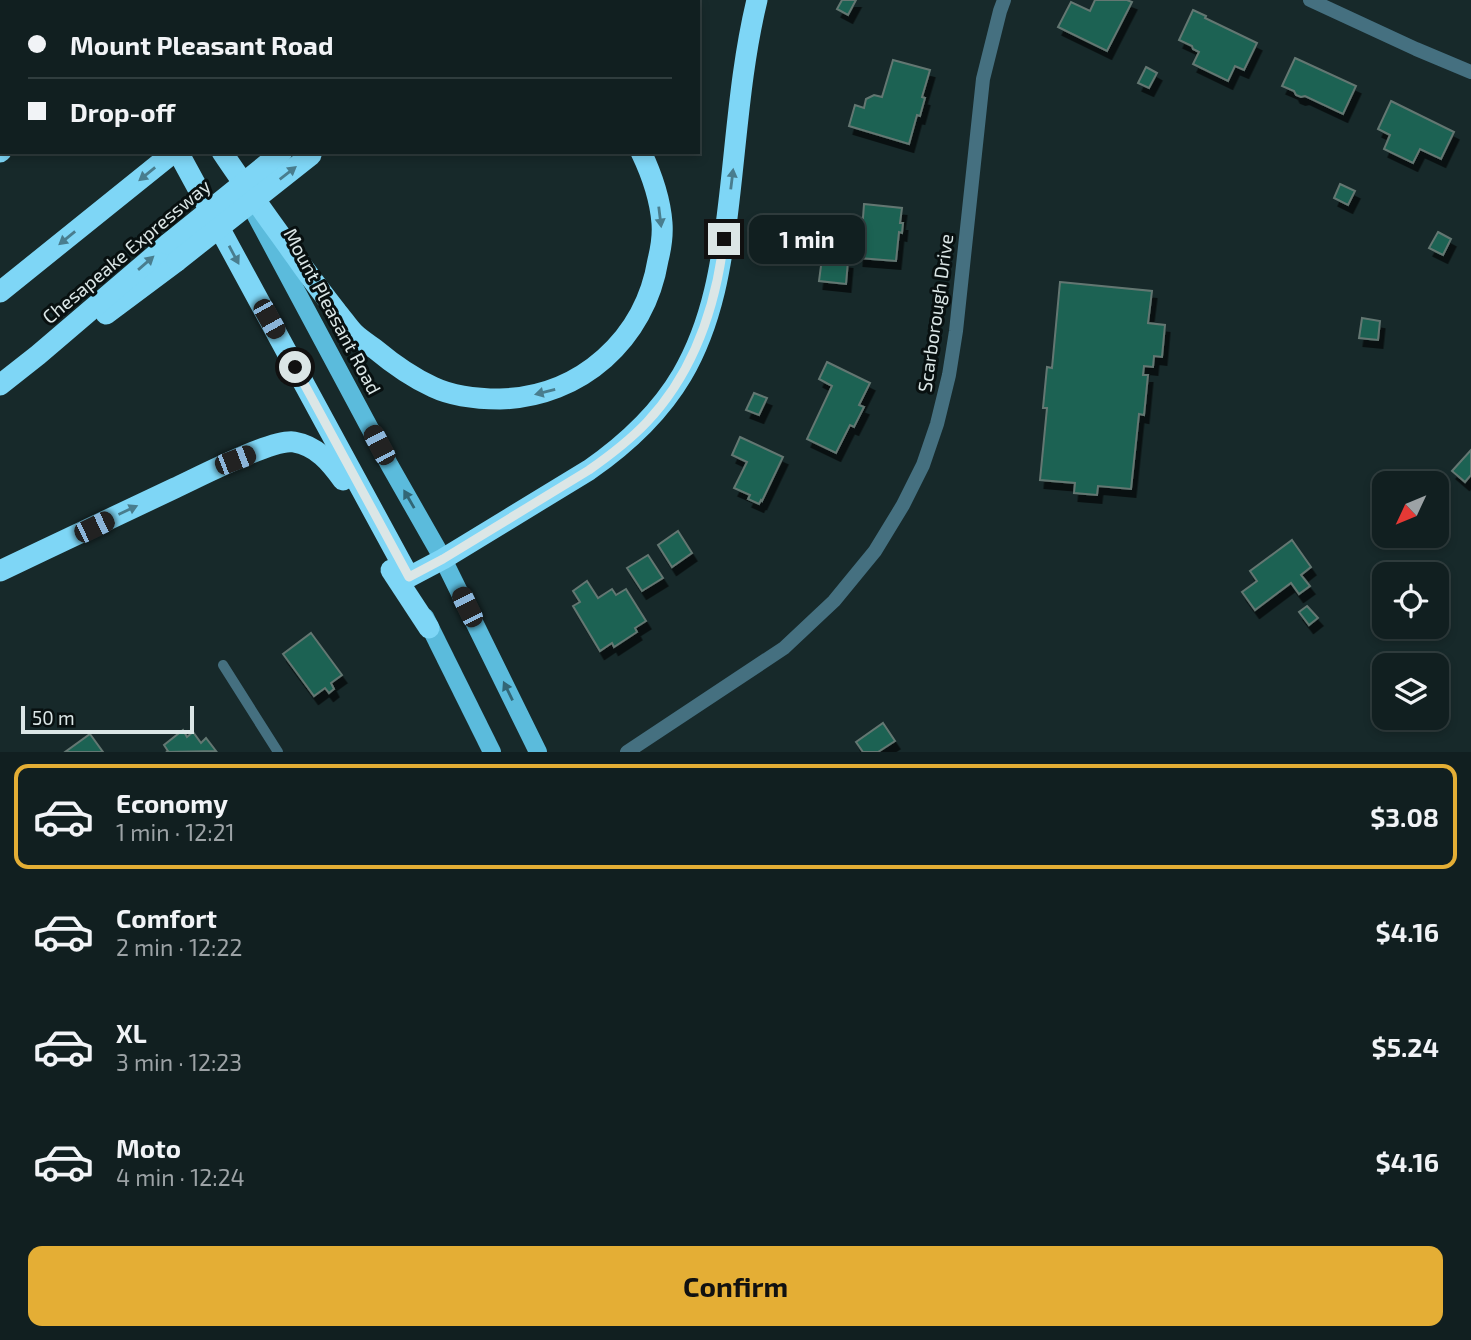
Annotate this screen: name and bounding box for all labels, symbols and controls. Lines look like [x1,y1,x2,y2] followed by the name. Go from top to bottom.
[70,29,333,60] text: Mount Pleasant Road
[70,96,175,127] text: Drop-off
[138,166,155,181] one-way arrow
[280,166,297,181] one-way arrow
[726,168,737,190] one-way arrow
[37,174,215,328] street label: Chesapeake Expressway
[655,206,666,228] one-way arrow
[748,215,864,264] callout: 1 min
[708,223,740,255] route end
[280,224,386,398] street label: Mount Pleasant Road
[779,225,835,253] text: 1 min
[58,231,76,246] one-way arrow
[913,232,957,394] street label: Scarborough Drive
[228,246,240,265] one-way arrow
[137,255,155,271] one-way arrow
[250,296,289,342] car
[279,351,311,383] route start
[533,387,555,398] one-way arrow
[360,422,399,468] car
[212,443,259,477] car
[1372,471,1449,548] north arrow
[1372,471,1449,730] map controls
[403,490,415,509] one-way arrow
[118,505,138,516] one-way arrow
[71,508,118,546] car
[1372,562,1449,639] button: locate
[449,584,486,630] car
[1372,653,1449,730] button: layers
[502,681,514,701] one-way arrow
[21,703,194,735] scale bar
[32,706,75,729] text: 50 m
[32,785,95,848] icon: car
[116,787,228,818] text: Economy
[1370,801,1439,832] text: $3.08
[116,818,235,846] text: 1 min · 12:21
[32,900,95,963] icon: car
[116,902,217,933] text: Comfort
[1376,916,1439,947] text: $4.16
[116,933,242,961] text: 2 min · 12:22
[32,1015,95,1078] icon: car
[116,1017,147,1048] text: XL
[1372,1031,1439,1062] text: $5.24
[116,1048,242,1076] text: 3 min · 12:23
[32,1130,95,1193] icon: car
[116,1132,181,1163] text: Moto
[1376,1146,1439,1177] text: $4.16
[116,1163,245,1191] text: 4 min · 12:24
[28,1246,1443,1326] button: Confirm

